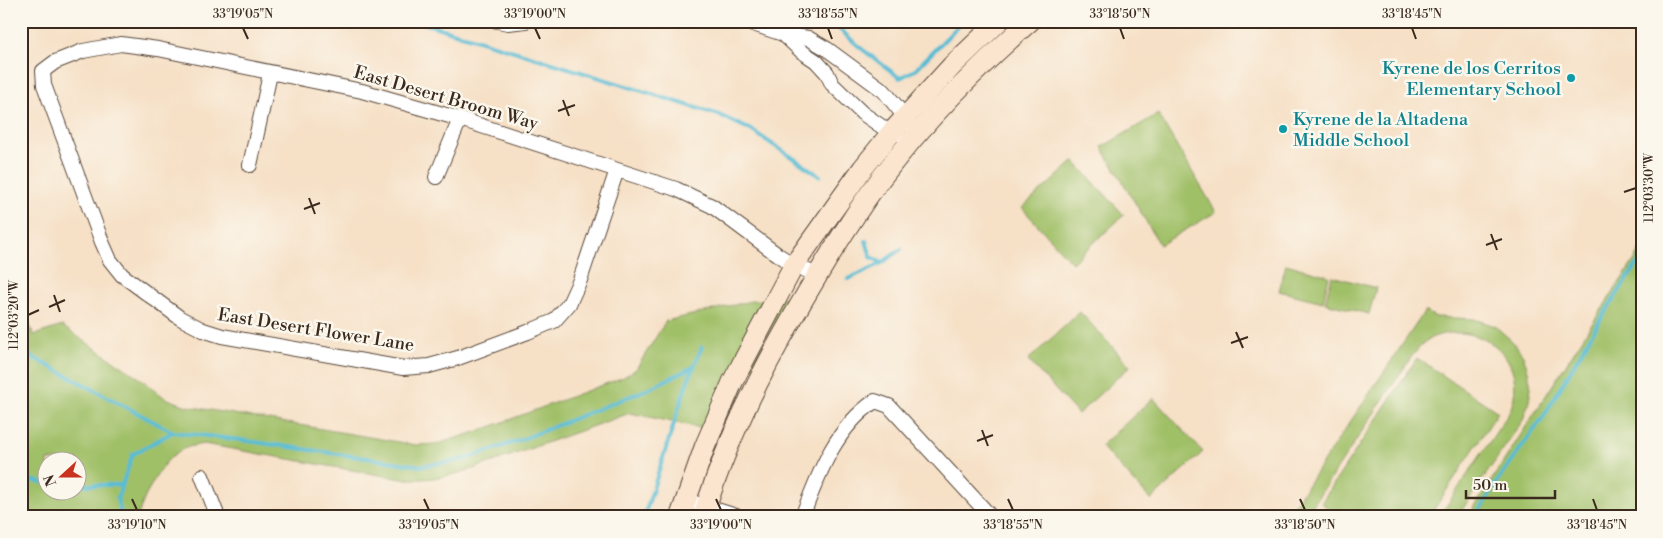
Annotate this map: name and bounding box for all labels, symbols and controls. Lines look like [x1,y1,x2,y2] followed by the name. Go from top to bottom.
[213,7,273,22] text: 33°19'05"N
[504,7,566,22] text: 33°19'00"N
[798,7,858,22] text: 33°18'55"N
[1090,7,1150,22] text: 33°18'50"N
[1382,7,1442,22] text: 33°18'45"N
[1382,57,1562,101] place label: Kyrene de los Cerritos Elementary School
[351,61,541,135] street label: East Desert Broom Way
[1565,72,1577,84] marker: Kyrene de los Cerritos Elementary School
[1293,108,1469,152] place label: Kyrene de la Altadena Middle School
[1277,123,1289,135] marker: Kyrene de la Altadena Middle School
[1642,152,1657,223] text: 112°03'30"W
[7,279,22,350] text: 112°03'20"W
[216,303,416,357] street label: East Desert Flower Lane
[38,450,88,500] north arrow
[1466,468,1554,500] scale bar
[40,472,61,489] text: N
[1473,476,1507,495] text: 50 m
[108,518,166,533] text: 33°19'10"N
[399,518,459,533] text: 33°19'05"N
[690,518,752,533] text: 33°19'00"N
[983,518,1043,533] text: 33°18'55"N
[1275,518,1335,533] text: 33°18'50"N
[1567,518,1627,533] text: 33°18'45"N

